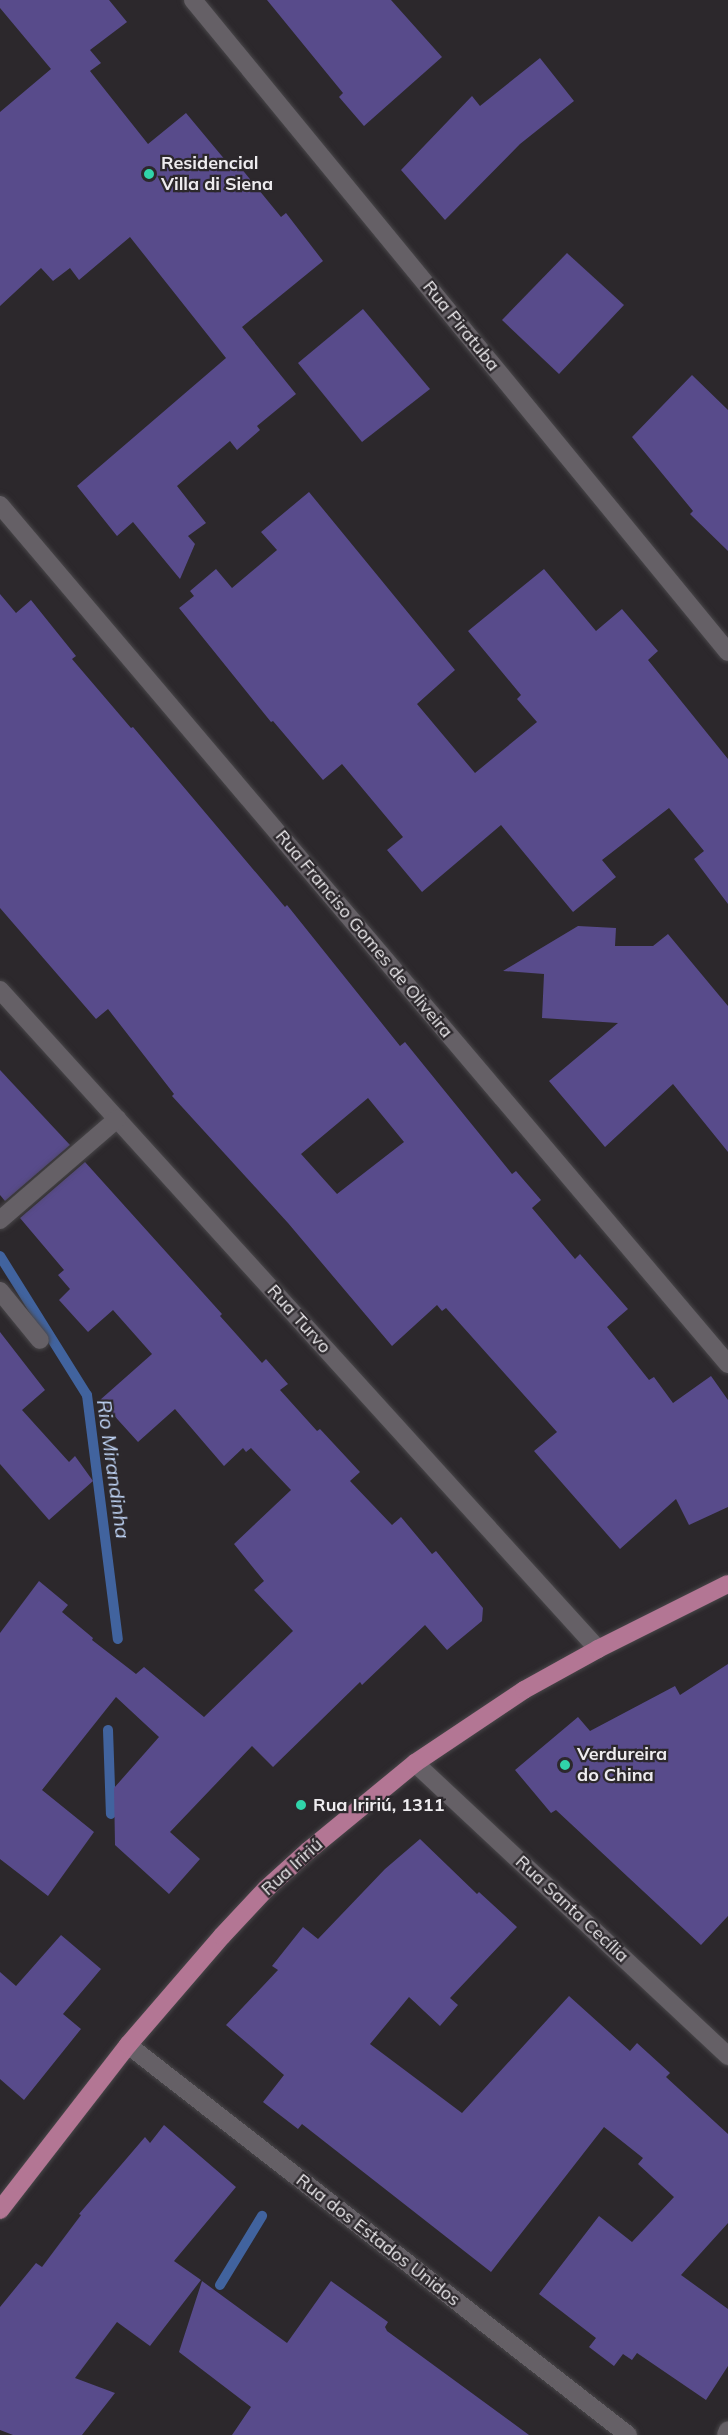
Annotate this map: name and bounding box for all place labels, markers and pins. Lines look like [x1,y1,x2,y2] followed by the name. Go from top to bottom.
[161,153,273,195] place label: Residencial Villa di Siena
[142,167,156,181] marker: Residencial Villa di Siena
[577,1744,667,1786] place label: Verdureira do China
[558,1758,572,1772] marker: Verdureira do China
[313,1794,444,1816] place label: Rua Iririú, 1311
[294,1798,308,1812] marker: Rua Iririú, 1311

